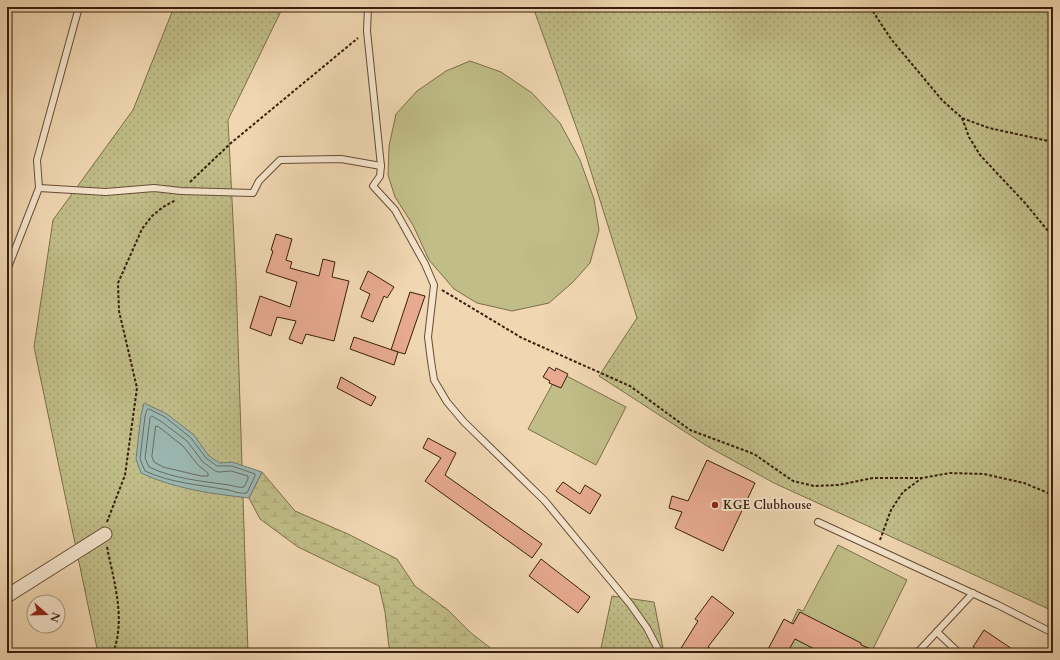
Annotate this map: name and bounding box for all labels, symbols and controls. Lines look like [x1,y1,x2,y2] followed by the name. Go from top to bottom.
[723,497,812,513] place label: KGE Clubhouse
[710,500,720,510] marker: KGE Clubhouse
[26,594,66,634] north arrow
[46,610,64,625] text: N

